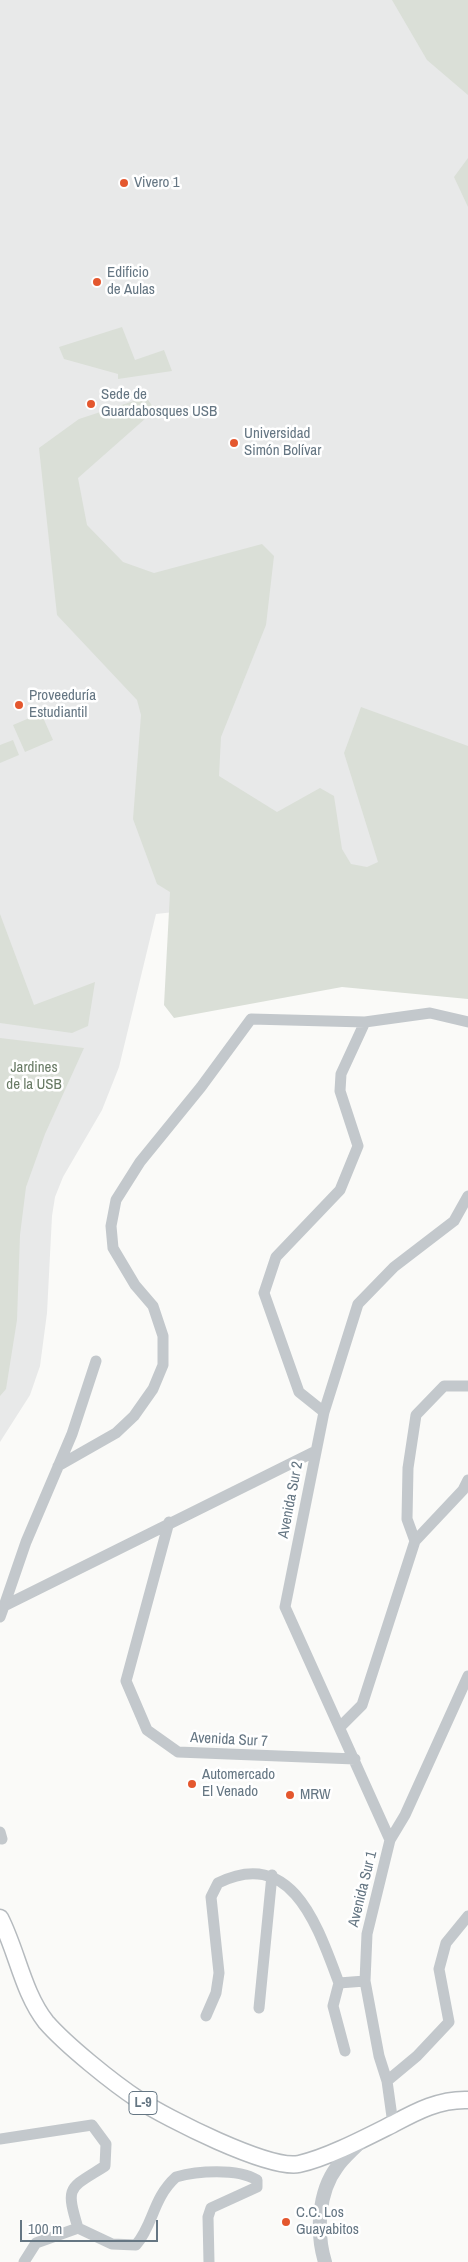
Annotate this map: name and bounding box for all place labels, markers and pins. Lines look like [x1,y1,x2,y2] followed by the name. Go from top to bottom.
[134,174,180,192] place label: Vivero 1
[118,177,130,189] marker: Vivero 1
[107,264,155,299] place label: Edificio de Aulas
[91,276,103,288] marker: Edificio de Aulas
[101,386,217,421] place label: Sede de Guardabosques USB
[85,398,97,410] marker: Sede de Guardabosques USB
[244,425,321,460] place label: Universidad Simón Bolívar
[228,437,240,449] marker: Universidad Simón Bolívar
[29,687,96,722] place label: Proveeduría Estudiantil
[13,699,25,711] marker: Proveeduría Estudiantil
[202,1766,275,1801] place label: Automercado El Venado
[186,1778,198,1790] marker: Automercado El Venado
[300,1786,331,1804] place label: MRW
[284,1789,296,1801] marker: MRW
[296,2204,359,2239] place label: C.C. Los Guayabitos
[280,2216,292,2228] marker: C.C. Los Guayabitos

